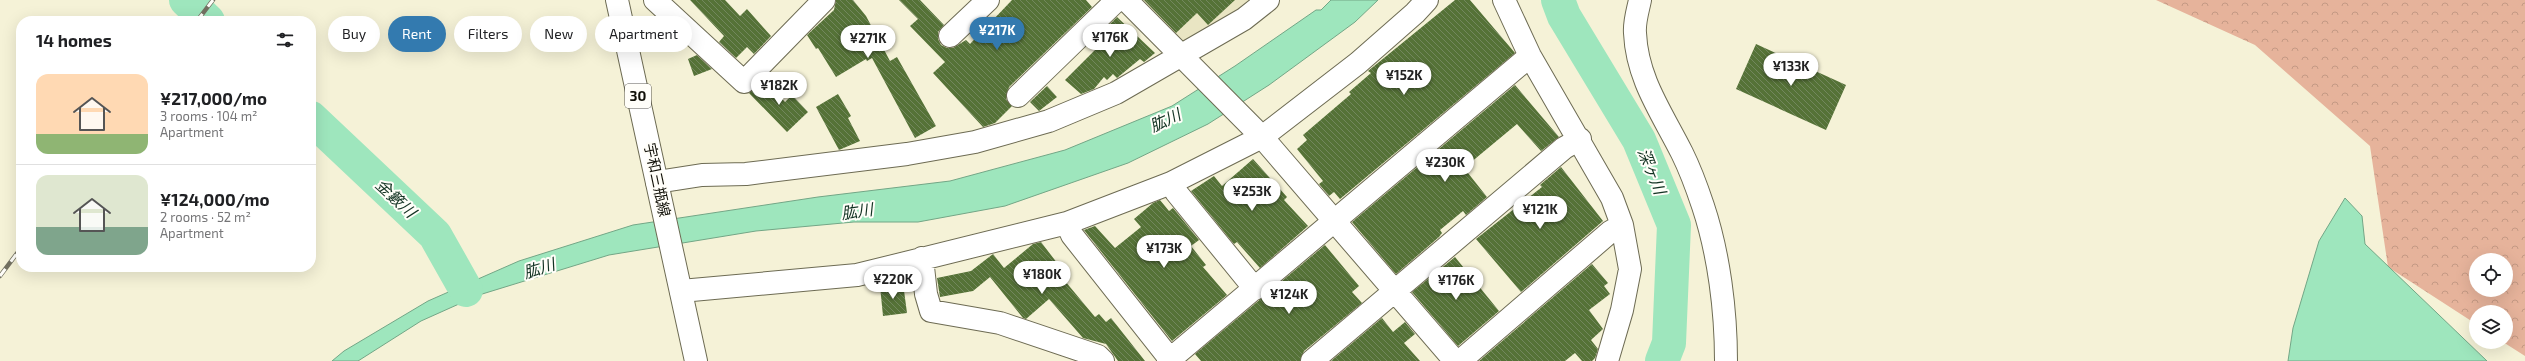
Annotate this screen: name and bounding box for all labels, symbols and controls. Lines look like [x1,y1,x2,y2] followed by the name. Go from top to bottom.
[328,16,380,52] chip: Buy
[388,16,446,52] chip: Rent
[454,16,522,52] chip: Filters
[530,16,587,52] chip: New
[595,16,692,52] chip: Apartment
[969,17,1025,51] pin: ¥217K
[979,22,1015,38] text: ¥217K
[1082,24,1138,58] pin: ¥176K
[840,25,896,59] pin: ¥271K
[274,29,296,51] icon: filters
[1091,29,1129,45] text: ¥176K
[36,30,112,50] text: 14 homes
[850,30,886,46] text: ¥271K
[1763,53,1819,87] pin: ¥133K
[1772,58,1810,74] text: ¥133K
[1376,62,1432,96] pin: ¥152K
[1385,67,1423,83] text: ¥152K
[751,72,807,106] pin: ¥182K
[760,77,798,93] text: ¥182K
[625,84,651,108] road number: 30
[160,88,267,108] text: ¥217,000/mo
[68,90,116,138] icon: home
[1146,103,1185,135] water label: 肱川
[160,108,257,124] text: 3 rooms · 104 m²
[160,124,224,140] text: Apartment
[641,141,675,218] street label: 宇和三瓶線
[1635,145,1671,198] water label: 深ヶ川
[1417,149,1473,183] pin: ¥230K
[1425,154,1465,170] text: ¥230K
[372,174,422,222] water label: 金籔川
[1224,178,1280,212] pin: ¥253K
[1233,183,1271,199] text: ¥253K
[160,189,270,209] text: ¥124,000/mo
[68,191,116,239] icon: home
[1512,196,1568,230] pin: ¥121K
[840,199,876,222] water label: 肱川
[1522,201,1558,217] text: ¥121K
[160,209,251,225] text: 2 rooms · 52 m²
[160,225,224,241] text: Apartment
[1136,235,1192,269] pin: ¥173K
[1146,240,1182,256] text: ¥173K
[521,253,559,281] water label: 肱川
[2469,253,2513,349] map controls
[2469,253,2513,297] button: locate
[1014,261,1070,295] pin: ¥180K
[865,266,921,300] pin: ¥220K
[1023,266,1061,282] text: ¥180K
[1428,267,1484,301] pin: ¥176K
[873,271,913,287] text: ¥220K
[1437,272,1475,288] text: ¥176K
[1261,281,1317,315] pin: ¥124K
[1270,286,1308,302] text: ¥124K
[2469,305,2513,349] button: layers

